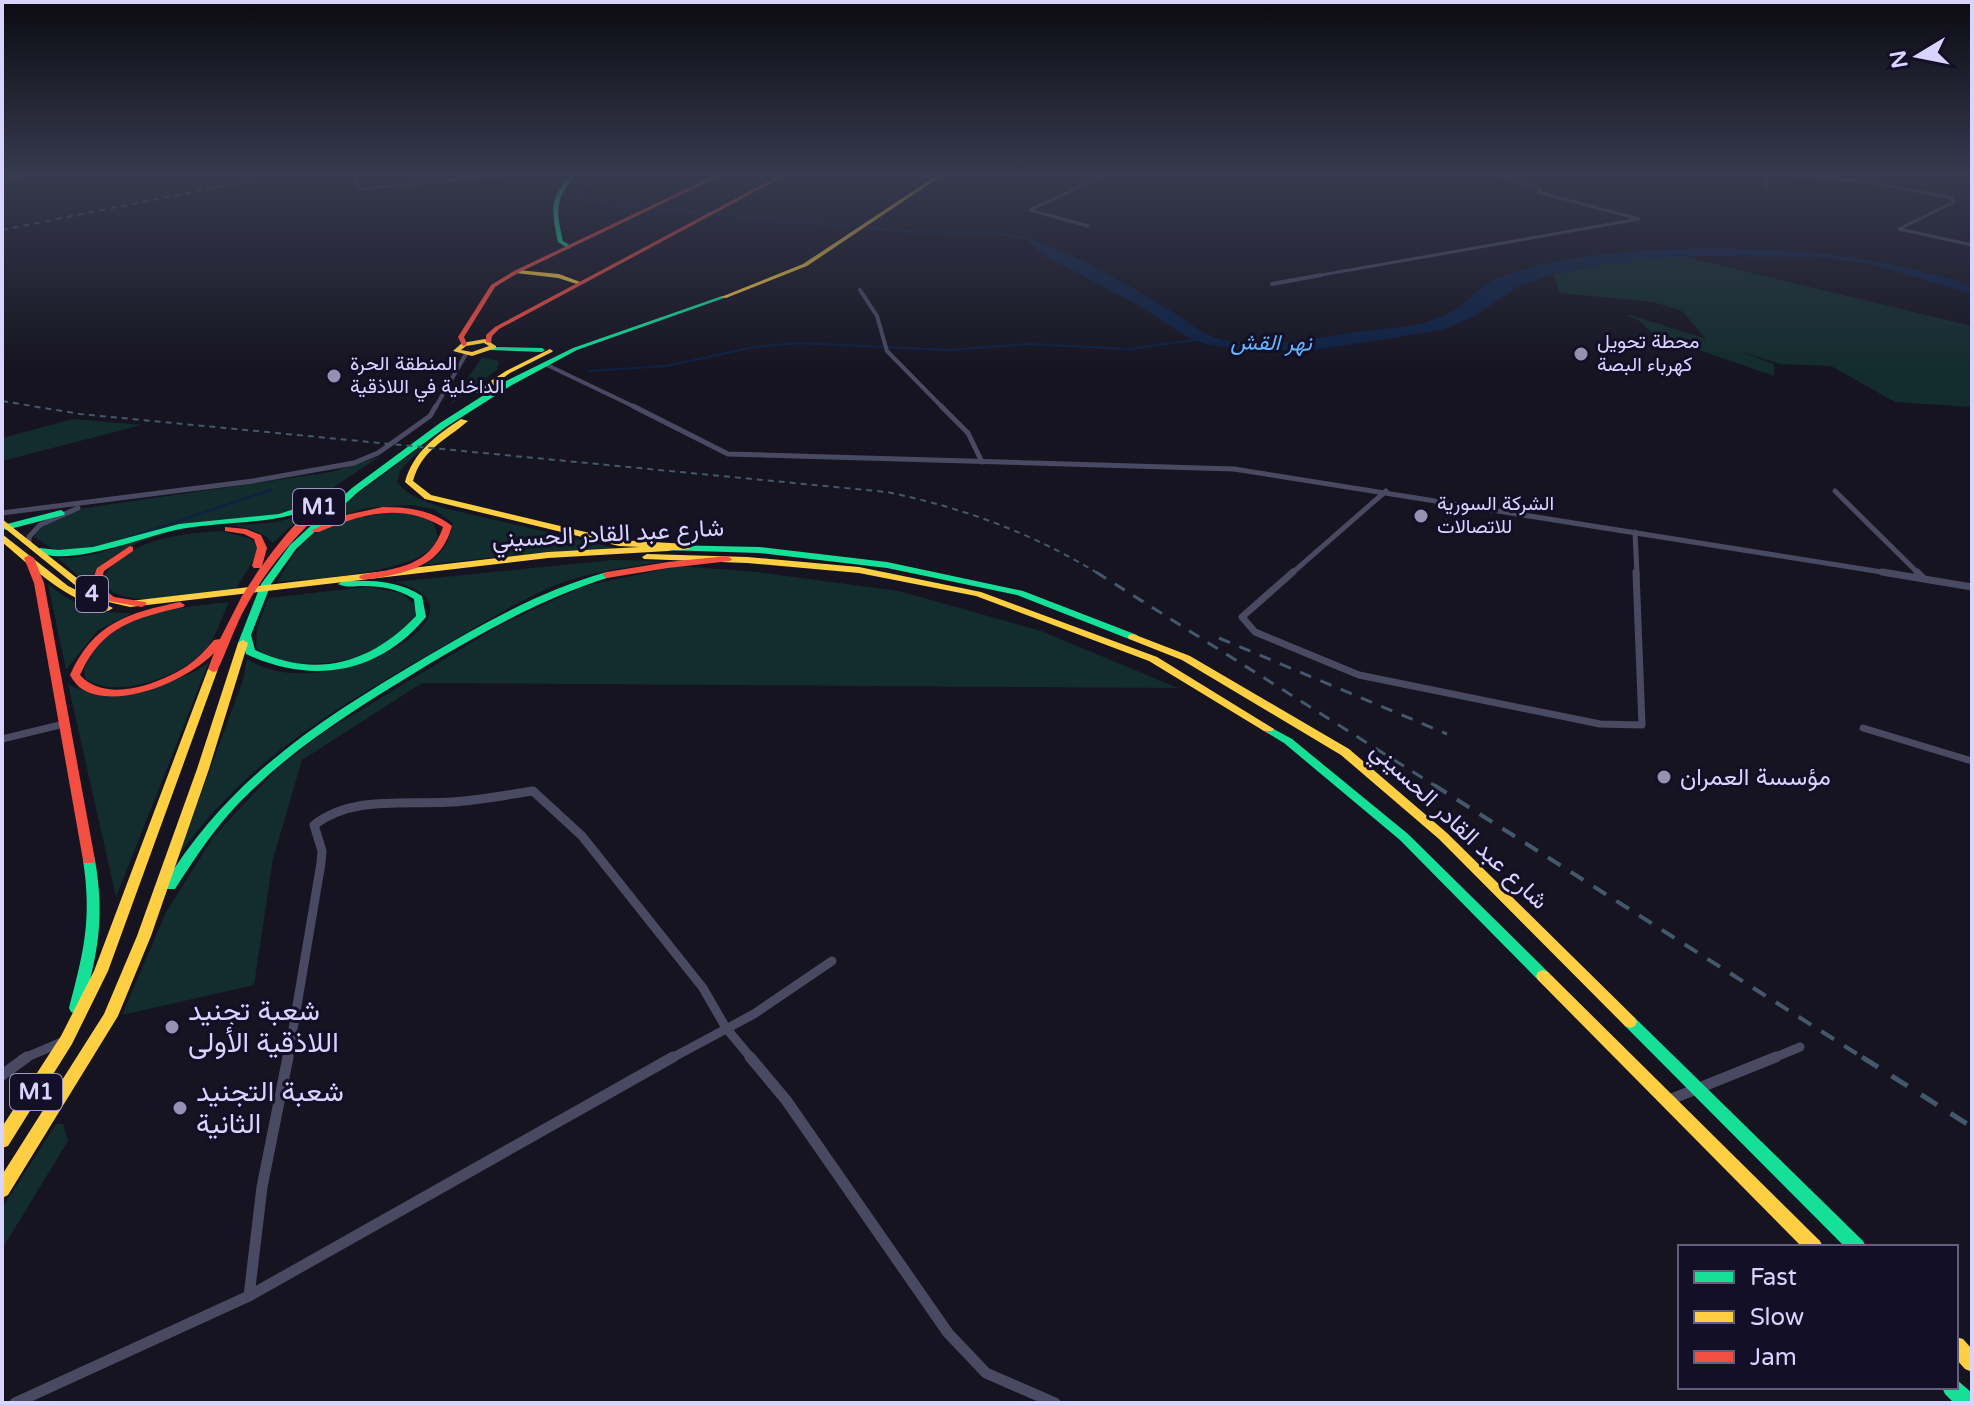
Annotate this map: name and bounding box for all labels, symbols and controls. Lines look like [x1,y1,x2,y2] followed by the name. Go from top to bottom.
[1878,16,1958,96] north arrow
[1885,48,1914,70] text: N
[1230,329,1313,357] water label: نهر القش
[1597,330,1699,377] place label: محطة تحويل كهرباء البصة
[1572,345,1590,363] marker: محطة تحويل كهرباء البصة
[350,352,504,403] place label: المنطقة الحرة الداخلية في اللاذقية
[325,367,343,385] marker: المنطقة الحرة الداخلية في اللاذقية
[293,489,345,525] road number: M1
[1437,492,1554,539] place label: الشركة السورية للاتصالات
[1412,507,1430,525] marker: الشركة السورية للاتصالات
[491,513,725,559] street label: شارع عبد القادر الحسيني
[76,576,108,612] road number: 4
[1361,736,1554,919] street label: شارع عبد القادر الحسيني
[1680,763,1831,792] place label: مؤسسة العمران
[1655,768,1673,786] marker: مؤسسة العمران
[188,994,339,1060] place label: شعبة تجنيد اللاذقية الأولى
[163,1018,181,1036] marker: شعبة تجنيد اللاذقية الأولى
[10,1074,62,1110] road number: M1
[196,1075,344,1141] place label: شعبة التجنيد الثانية
[171,1099,189,1117] marker: شعبة التجنيد الثانية
[1678,1245,1958,1389] legend
[1750,1263,1797,1292] text: Fast
[1750,1303,1804,1332] text: Slow
[1750,1343,1797,1372] text: Jam

